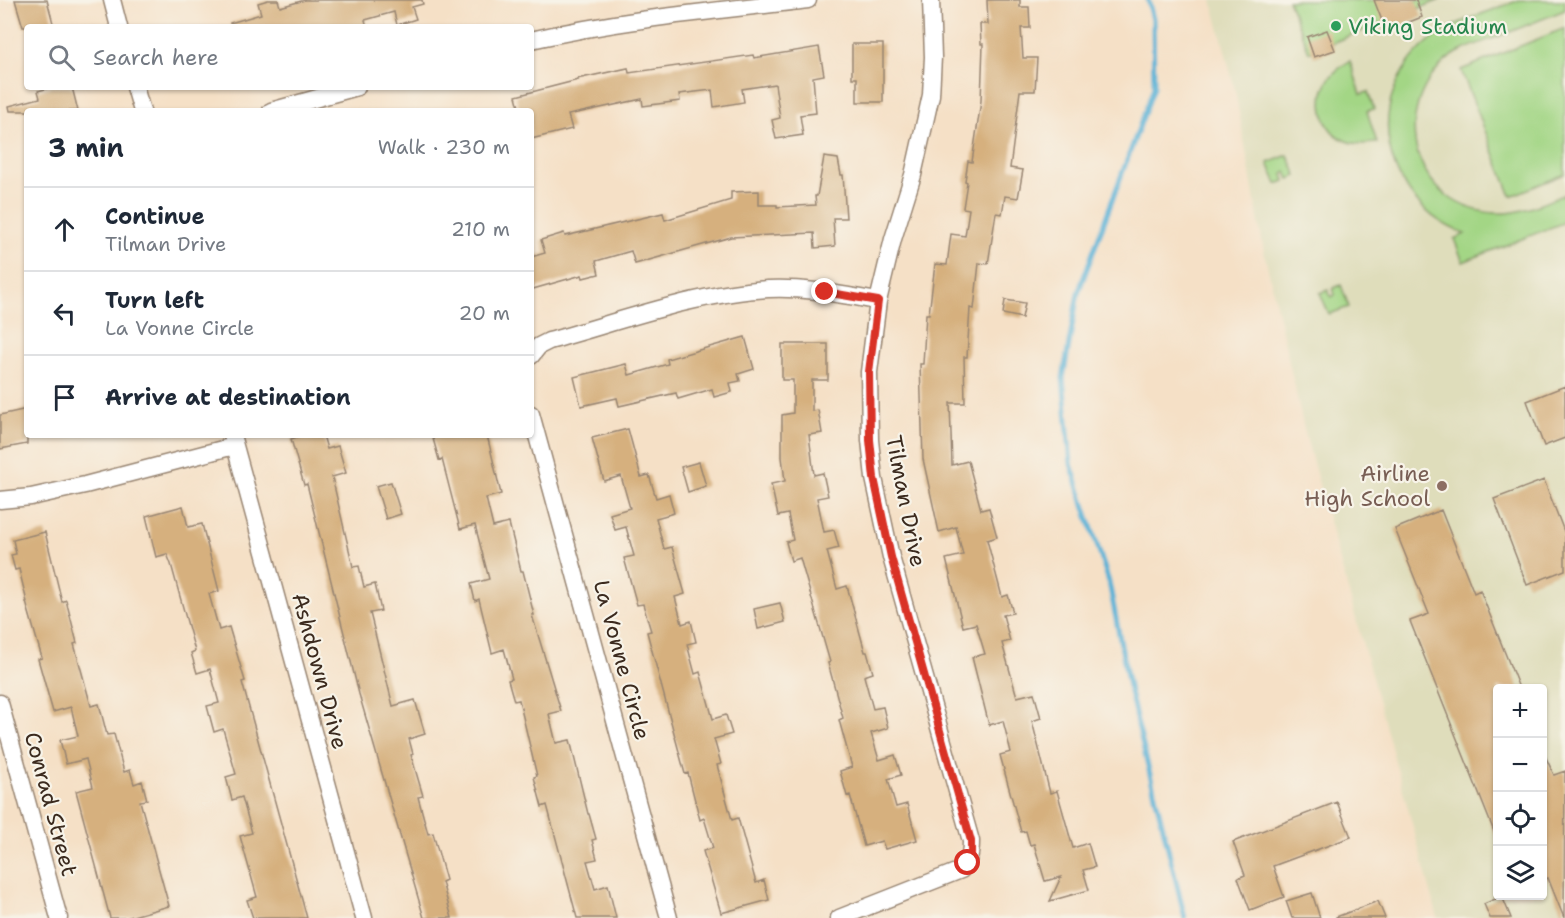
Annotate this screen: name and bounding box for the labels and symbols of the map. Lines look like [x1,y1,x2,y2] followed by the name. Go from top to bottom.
[1348,12,1507,41] place label: Viking Stadium
[1329,19,1343,33] marker: Viking Stadium
[811,278,837,304] route end
[879,433,933,569] street label: Tilman Drive
[1304,459,1430,513] place label: Airline High School
[1435,479,1449,493] marker: Airline High School
[587,577,657,743] street label: La Vonne Circle
[285,590,355,752] street label: Ashdown Drive
[18,729,84,879] street label: Conrad Street
[954,849,980,875] route start

